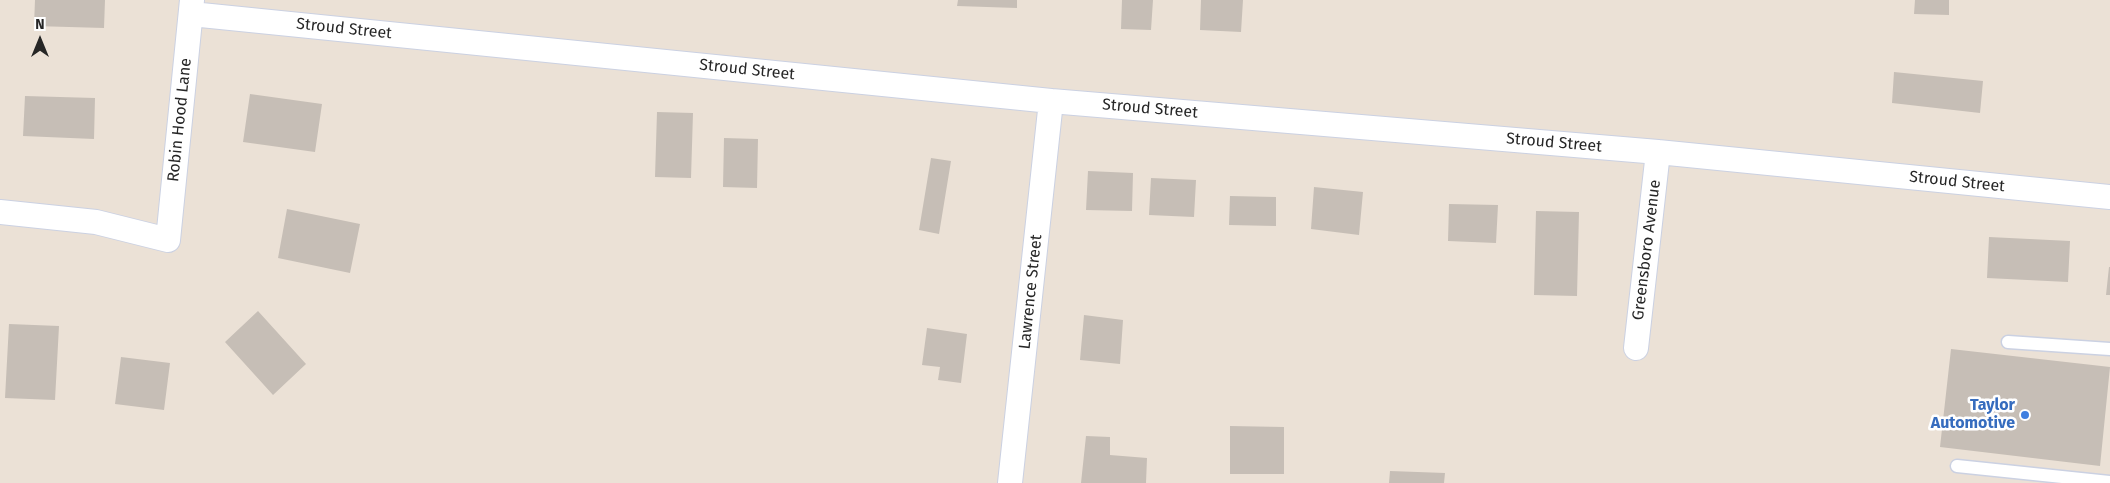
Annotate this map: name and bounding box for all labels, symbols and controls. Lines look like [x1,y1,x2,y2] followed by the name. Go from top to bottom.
[295,14,393,44] street label: Stroud Street
[15,15,65,65] north arrow
[35,16,45,33] text: N
[698,55,796,85] street label: Stroud Street
[164,57,196,183] street label: Robin Hood Lane
[1101,95,1199,123] street label: Stroud Street
[1505,129,1603,157] street label: Stroud Street
[1908,167,2006,197] street label: Stroud Street
[1629,179,1665,321] street label: Greensboro Avenue
[1015,234,1047,350] street label: Lawrence Street
[1931,396,2015,434] place label: Taylor Automotive
[2019,409,2031,421] marker: Taylor Automotive

